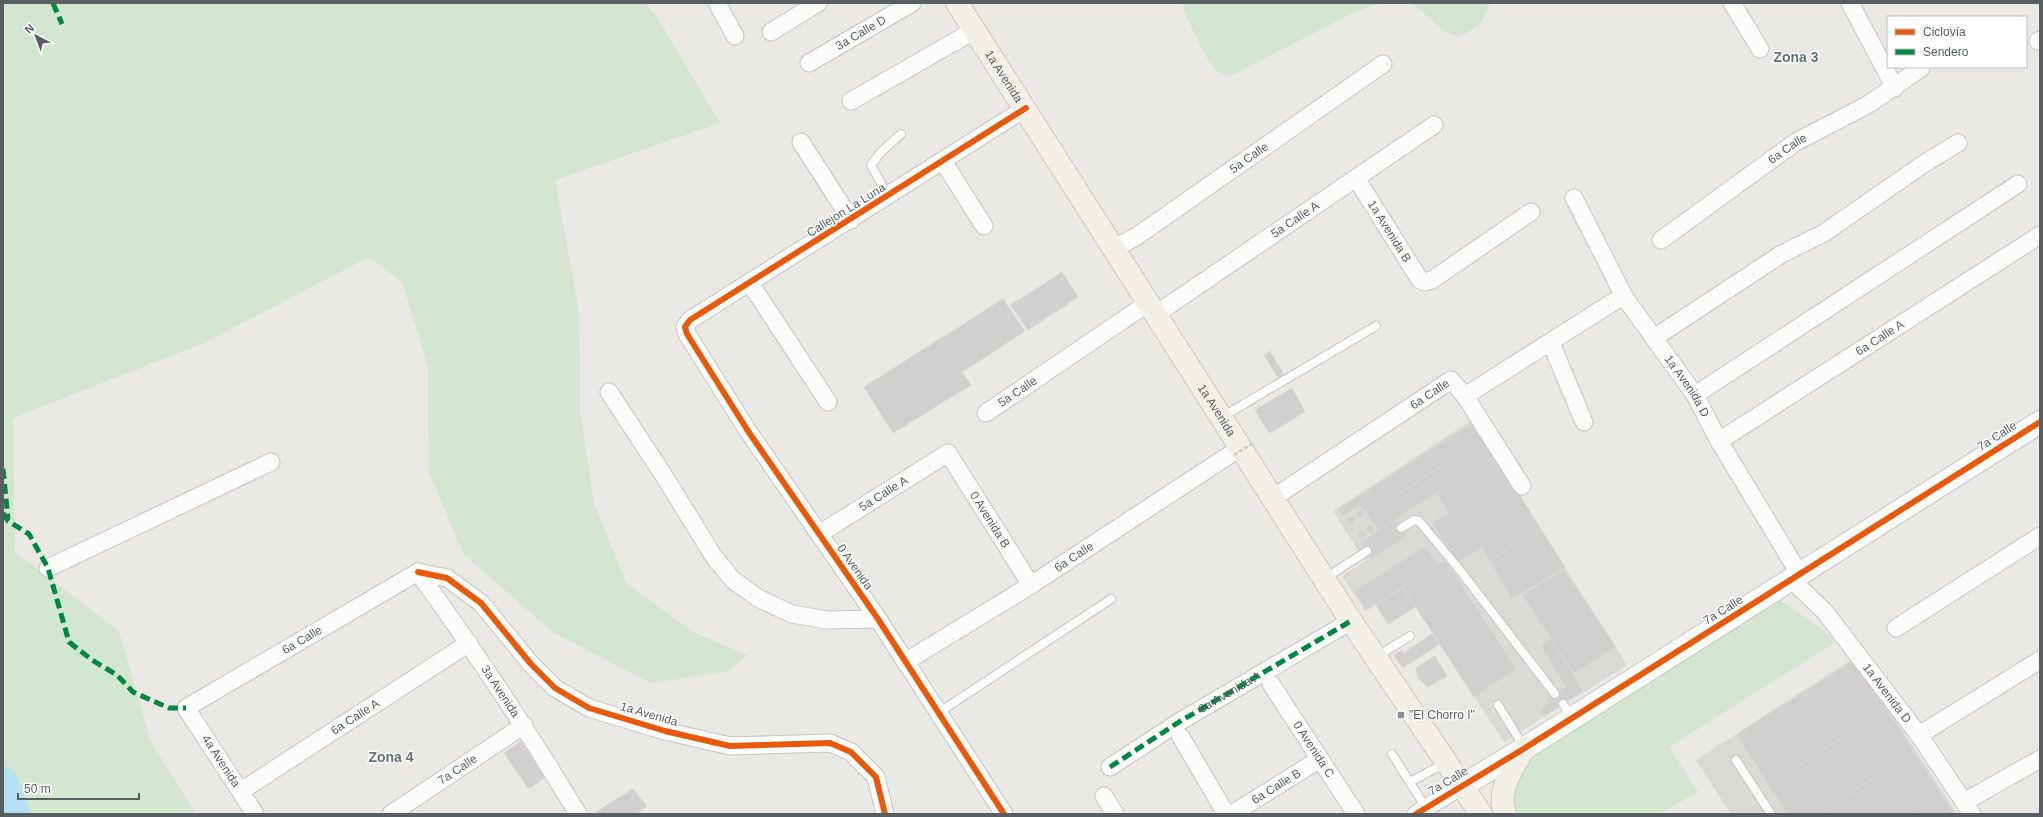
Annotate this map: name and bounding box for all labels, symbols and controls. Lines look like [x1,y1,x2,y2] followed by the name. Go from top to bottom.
[833,12,889,53] street label: 3a Calle D
[16,16,56,56] north arrow
[1887,16,2027,68] legend
[22,21,36,36] text: N
[1923,25,1966,39] text: Ciclovía
[1923,45,1969,59] text: Sendero
[982,48,1026,105] street label: 1a Avenida
[1773,49,1819,65] district label: Zona 3
[1765,130,1809,167] street label: 6a Calle
[1227,139,1271,176] street label: 5a Calle
[804,180,888,240] street label: Callejon La Luna
[1268,198,1322,241] street label: 5a Calle A
[1365,198,1414,265] street label: 1a Avenida B
[1853,317,1907,359] street label: 6a Calle A
[1662,352,1712,420] street label: 1a Avenida D
[995,373,1040,410] street label: 5a Calle
[1407,376,1452,412] street label: 6a Calle
[1195,382,1239,439] street label: 1a Avenida
[1975,418,2020,454] street label: 7a Calle
[856,473,910,514] street label: 5a Calle A
[967,489,1013,550] street label: 0 Avenida B
[1052,539,1096,575] street label: 6a Calle
[834,541,876,593] street label: 0 Avenida
[1701,592,1746,628] street label: 7a Calle
[279,623,325,657] street label: 6a Calle
[1860,661,1914,726] street label: 1a Avenida D
[478,663,523,720] street label: 3a Avenida
[1196,669,1263,716] street label: 6a Avenida A
[328,696,382,738] street label: 6a Calle A
[619,699,680,729] street label: 1a Avenida
[1409,708,1475,722] place label: "El Chorro I"
[1396,710,1406,720] marker: "El Chorro I"
[1290,718,1337,780] street label: 0 Avenida C
[199,732,243,790] street label: 4a Avenida
[368,749,414,765] district label: Zona 4
[435,751,480,788] street label: 7a Calle
[1426,763,1471,798] street label: 7a Calle
[1249,766,1303,807] street label: 6a Calle B
[18,775,139,801] scale bar
[24,782,51,796] text: 50 m

